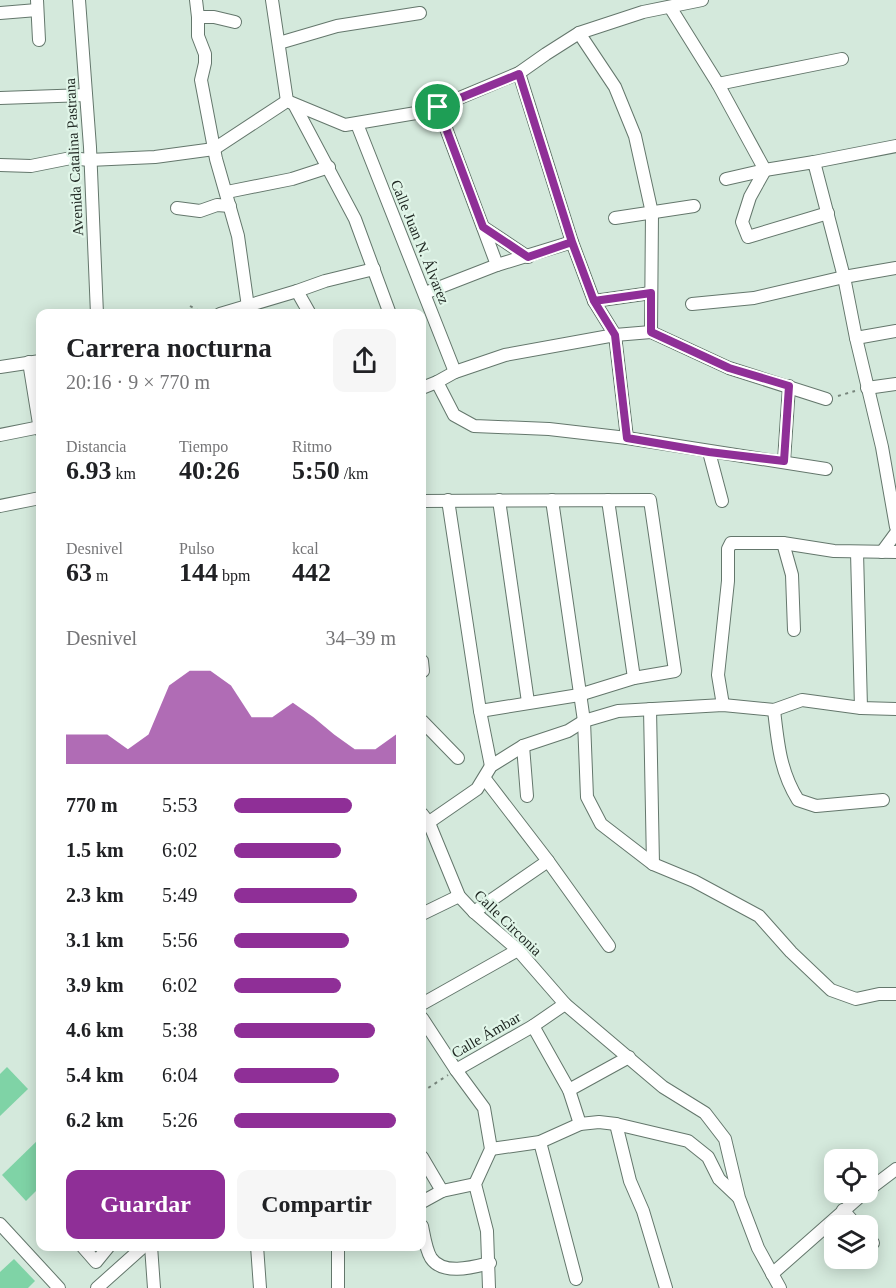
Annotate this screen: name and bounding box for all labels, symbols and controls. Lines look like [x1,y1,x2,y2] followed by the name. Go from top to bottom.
[62,77,86,236] street label: Avenida Catalina Pastrana
[412,81,463,132] pin
[421,90,454,123] icon: arrive
[388,178,452,307] street label: Calle Juan N. Álvarez
[333,329,396,392] button: share
[66,333,272,363] text: Carrera nocturna
[66,371,210,393] text: 20:16 · 9 × 770 m
[66,438,126,455] text: Distancia
[179,438,228,455] text: Tiempo
[292,438,332,455] text: Ritmo
[66,456,112,485] text: 6.93
[179,456,240,485] text: 40:26
[292,456,340,485] text: 5:50
[112,465,136,482] text: km
[340,465,369,482] text: /km
[66,540,123,557] text: Desnivel
[179,540,215,557] text: Pulso
[292,540,319,557] text: kcal
[66,558,92,587] text: 63
[179,558,218,587] text: 144
[292,558,331,587] text: 442
[92,567,108,584] text: m
[218,567,250,584] text: bpm
[66,627,137,649] text: Desnivel
[325,627,396,649] text: 34–39 m
[66,794,118,816] text: 770 m
[162,794,198,816] text: 5:53
[66,839,124,861] text: 1.5 km
[162,839,198,861] text: 6:02
[66,884,124,906] text: 2.3 km
[162,884,198,906] text: 5:49
[471,887,545,959] street label: Calle Circonia
[66,929,124,951] text: 3.1 km
[162,929,198,951] text: 5:56
[66,974,124,996] text: 3.9 km
[162,974,198,996] text: 6:02
[449,1009,523,1061] street label: Calle Ámbar
[66,1019,124,1041] text: 4.6 km
[162,1019,198,1041] text: 5:38
[66,1064,124,1086] text: 5.4 km
[162,1064,198,1086] text: 6:04
[66,1109,124,1131] text: 6.2 km
[162,1109,198,1131] text: 5:26
[824,1149,878,1269] map controls
[824,1149,878,1203] button: locate
[66,1170,225,1239] button: Guardar
[237,1170,396,1239] button: Compartir
[824,1215,878,1269] button: layers

